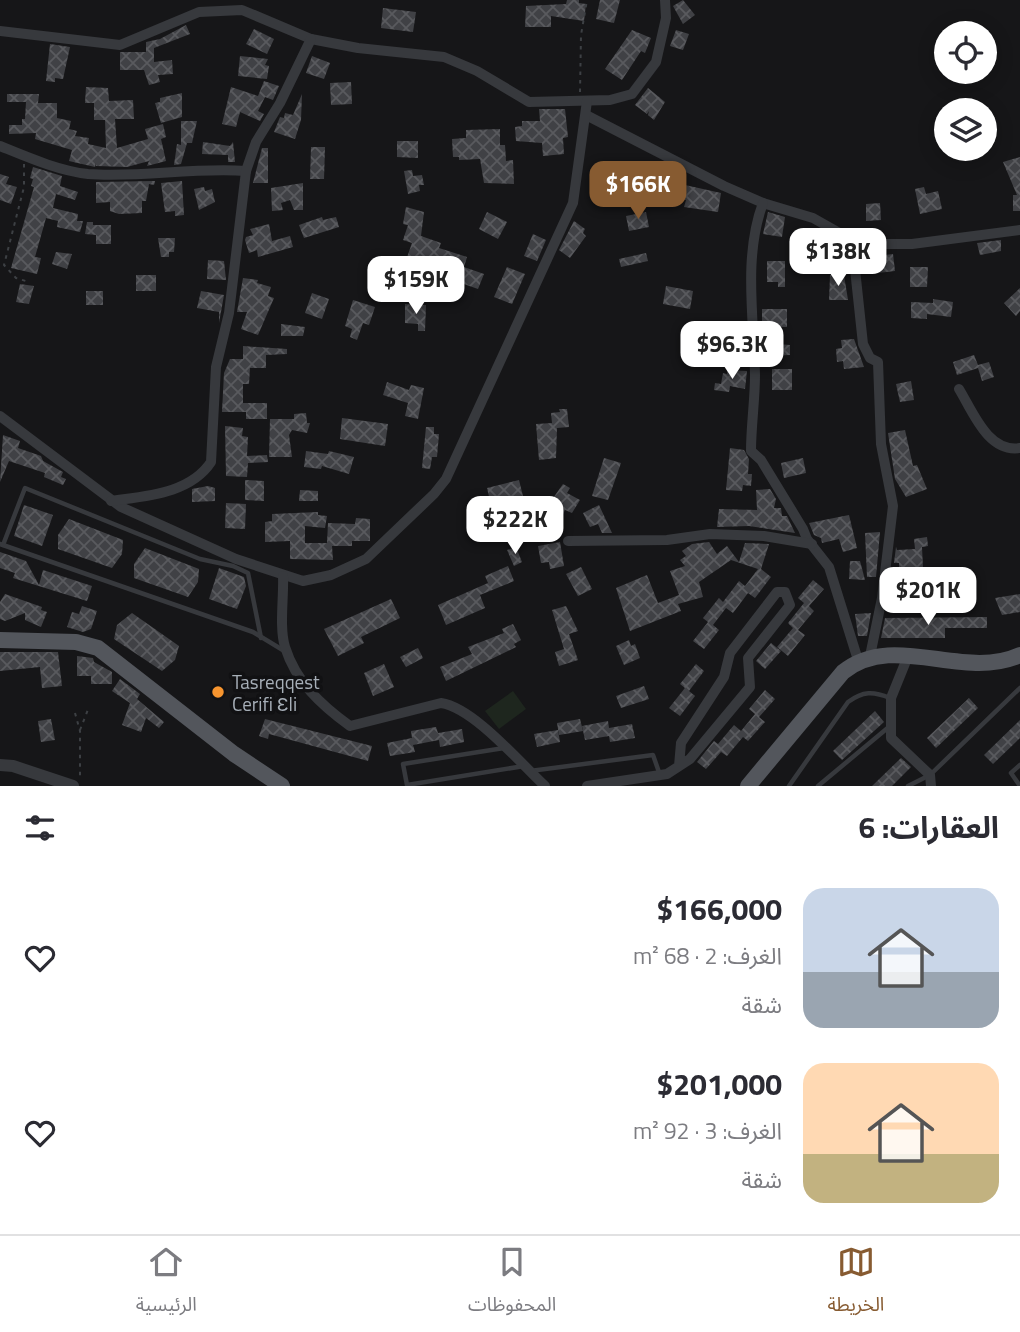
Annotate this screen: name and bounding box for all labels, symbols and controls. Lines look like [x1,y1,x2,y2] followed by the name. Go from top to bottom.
[934,21,997,161] map controls
[934,21,997,84] button: locate
[934,98,997,161] button: layers
[589,162,687,221] pin: $166K
[605,166,671,201] text: $166K
[789,229,887,288] pin: $138K
[805,233,871,268] text: $138K
[367,256,465,316] pin: $159K
[383,261,449,296] text: $159K
[675,322,789,381] pin: $96.3K
[696,326,768,361] text: $96.3K
[466,496,564,556] pin: $222K
[482,501,548,536] text: $222K
[879,568,977,627] pin: $201K
[895,572,961,607] text: $201K
[232,667,320,718] place label: Tasreqqest Cerifi Ɛli
[210,684,226,700] marker: Tasreqqest Cerifi Ɛli
[858,804,999,850] text: العقارات: 6
[21,809,59,847] icon: filters
[657,886,782,932] text: $166,000
[859,916,943,1000] icon: home
[633,938,782,973] text: الغرف: 2 · 68 m²
[21,939,59,977] icon: heart
[741,987,782,1022] text: شقة
[657,1061,782,1107] text: $201,000
[859,1091,943,1175] icon: home
[633,1113,782,1148] text: الغرف: 3 · 92 m²
[21,1114,59,1152] icon: heart
[741,1162,782,1197] text: شقة
[136,1243,197,1325] tab: الرئيسية
[468,1243,556,1325] tab: المحفوظات
[827,1243,884,1325] tab: الخريطة

